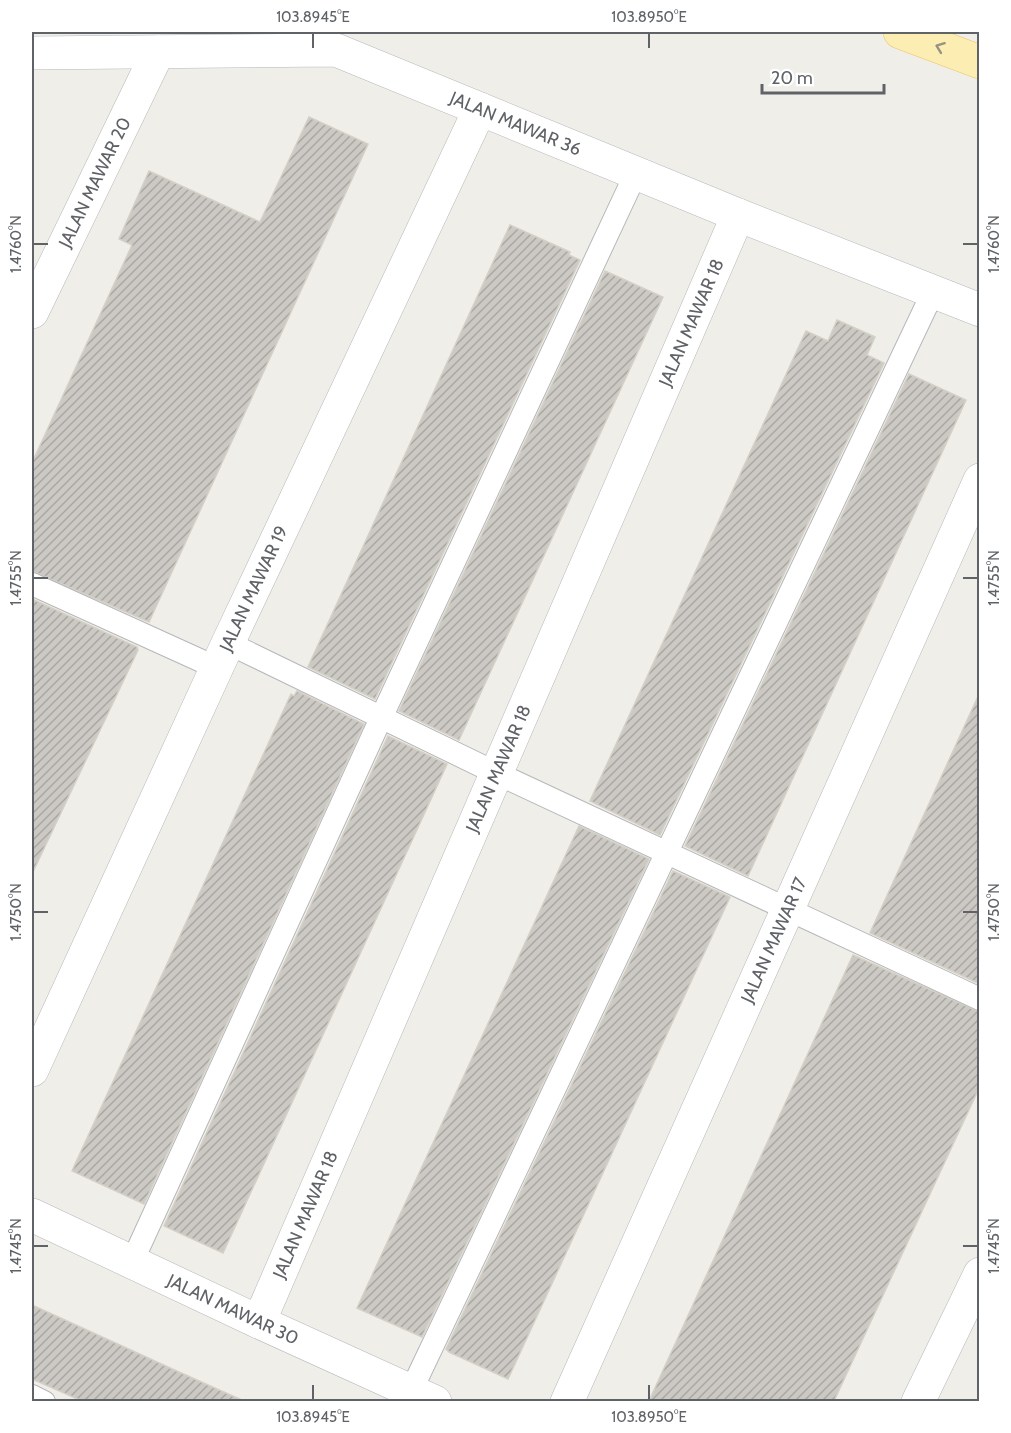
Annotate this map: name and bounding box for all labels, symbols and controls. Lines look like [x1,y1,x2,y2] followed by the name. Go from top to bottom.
[276,8,350,26] text: 103.8945°E
[611,8,687,26] text: 103.8950°E
[935,41,946,54] one-way arrow
[762,57,884,95] scale bar
[771,67,813,89] text: 20 m
[446,87,584,160] street label: JALAN MAWAR 36
[53,114,136,252] street label: JALAN MAWAR 20
[7,215,25,273] text: 1.4760°N
[985,215,1003,273] text: 1.4760°N
[654,255,729,391] street label: JALAN MAWAR 18
[214,522,293,656] street label: JALAN MAWAR 19
[7,550,25,606] text: 1.4755°N
[985,550,1003,606] text: 1.4755°N
[461,701,536,837] street label: JALAN MAWAR 18
[736,874,811,1007] street label: JALAN MAWAR 17
[7,883,25,941] text: 1.4750°N
[985,883,1003,941] text: 1.4750°N
[268,1147,343,1283] street label: JALAN MAWAR 18
[7,1218,25,1274] text: 1.4745°N
[985,1218,1003,1274] text: 1.4745°N
[163,1269,302,1349] street label: JALAN MAWAR 30
[276,1408,350,1426] text: 103.8945°E
[611,1408,687,1426] text: 103.8950°E

